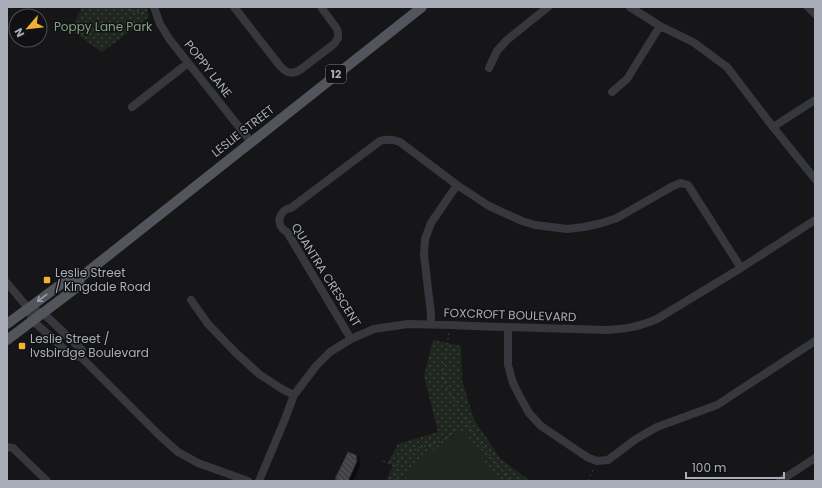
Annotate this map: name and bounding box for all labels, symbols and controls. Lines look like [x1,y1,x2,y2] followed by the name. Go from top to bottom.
[8,8,48,48] north arrow
[54,18,153,35] park label: Poppy Lane Park
[10,25,28,40] text: N
[181,37,236,101] street label: POPPY LANE
[326,65,346,83] road number: 12
[208,100,278,161] street label: LESLIE STREET
[288,220,365,330] street label: QUANTRA CRESCENT
[55,264,151,295] place label: Leslie Street / Kingdale Road
[42,275,52,285] marker: Leslie Street / Kingdale Road
[37,294,48,302] one-way arrow
[443,304,577,325] street label: FOXCROFT BOULEVARD
[30,330,149,361] place label: Leslie Street / Ivsbirdge Boulevard
[17,341,27,351] marker: Leslie Street / Ivsbirdge Boulevard
[686,454,784,480] scale bar
[692,459,726,476] text: 100 m

